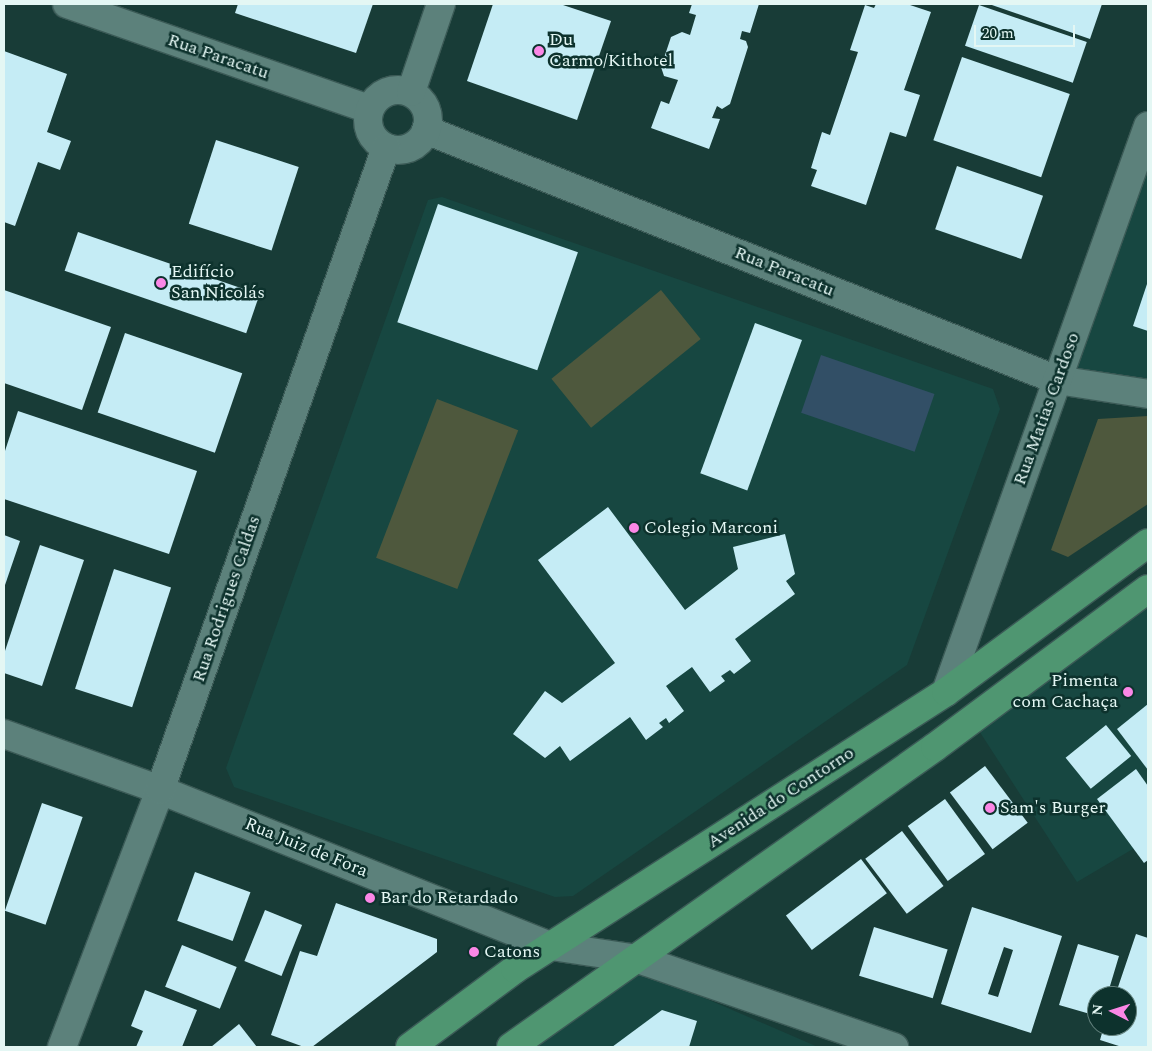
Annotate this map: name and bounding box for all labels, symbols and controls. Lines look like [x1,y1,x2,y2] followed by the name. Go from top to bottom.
[977,15,1078,47] scale bar
[982,22,1014,45] text: 20 m
[165,30,271,84] street label: Rua Paracatu
[549,30,673,72] place label: Du Carmo/Kithotel
[533,45,545,57] marker: Du Carmo/Kithotel
[731,242,837,302] street label: Rua Paracatu
[171,262,265,304] place label: Edifício San Nicolás
[155,277,167,289] marker: Edifício San Nicolás
[1009,330,1085,488] street label: Rua Matias Cardoso
[188,513,266,685] street label: Rua Rodrigues Caldas
[644,517,778,539] place label: Colegio Marconi
[628,522,640,534] marker: Colegio Marconi
[1013,671,1118,714] place label: Pimenta com Cachaça
[1122,686,1134,698] marker: Pimenta com Cachaça
[704,743,858,853] street label: Avenida do Contorno
[1000,797,1106,819] place label: Sam's Burger
[984,802,996,814] marker: Sam's Burger
[241,814,371,882] street label: Rua Juiz de Fora
[380,887,518,909] place label: Bar do Retardado
[364,892,376,904] marker: Bar do Retardado
[484,941,540,963] place label: Catons
[468,946,480,958] marker: Catons
[1087,986,1137,1036] north arrow
[1087,1003,1109,1016] text: N

